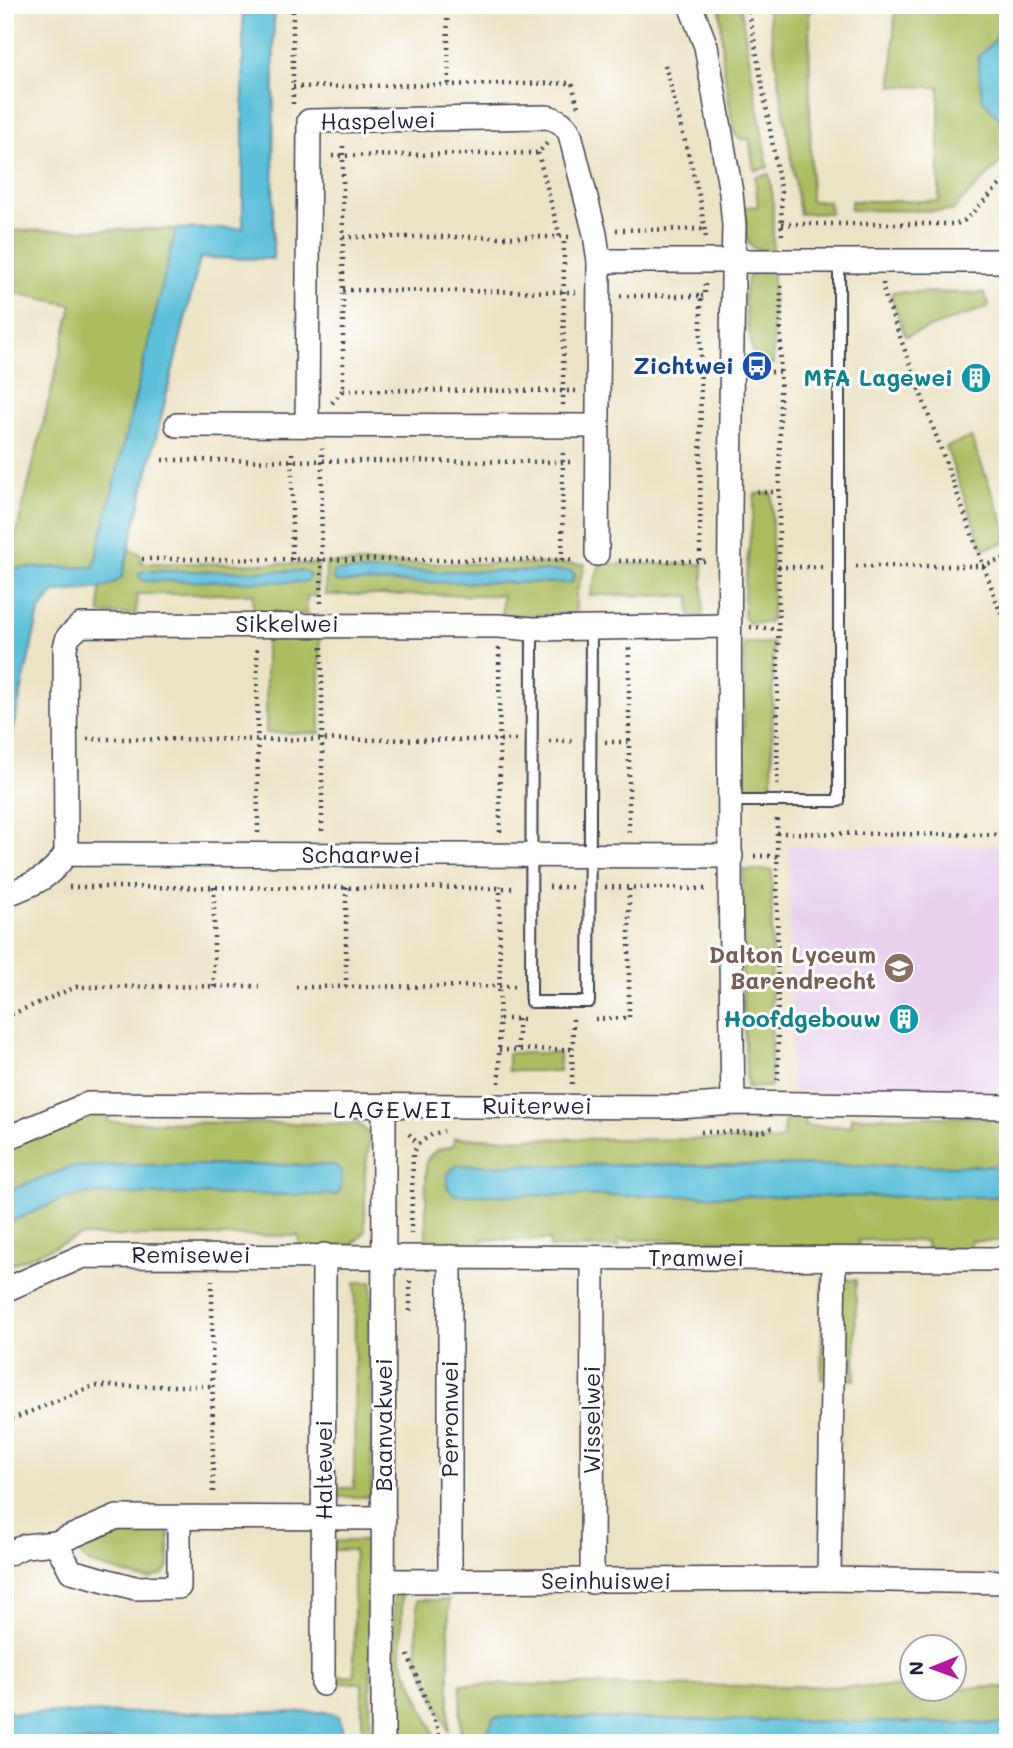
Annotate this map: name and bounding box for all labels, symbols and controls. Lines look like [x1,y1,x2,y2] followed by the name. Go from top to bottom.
[320,104,436,136] street label: Haspelwei
[740,349,774,383] bus stop icon: Zichtwei
[633,350,734,380] place label: Zichtwei
[959,361,993,395] building icon: MFA Lagewei
[804,362,953,392] place label: MFA Lagewei
[235,608,339,638] street label: Sikkelwei
[302,839,420,869] street label: Schaarwei
[709,939,876,995] place label: Dalton Lyceum Barendrecht
[882,951,916,985] school or university icon: Dalton Lyceum Barendrecht
[887,1002,921,1036] building icon: Hoofdgebouw
[723,1003,881,1033] place label: Hoofdgebouw
[482,1090,592,1120] street label: Ruiterwei
[333,1093,453,1124] district label: LAGEWEI
[132,1239,250,1269] street label: Remisewei
[648,1242,744,1272] street label: Tramwei
[368,1358,398,1492] street label: Baanvakwei
[434,1361,464,1477] street label: Perronwei
[576,1366,606,1474] street label: Wisselwei
[308,1420,338,1520] street label: Haltewei
[541,1565,671,1595] street label: Seinhuiswei
[898,1632,968,1702] north arrow
[903,1661,928,1676] text: N

